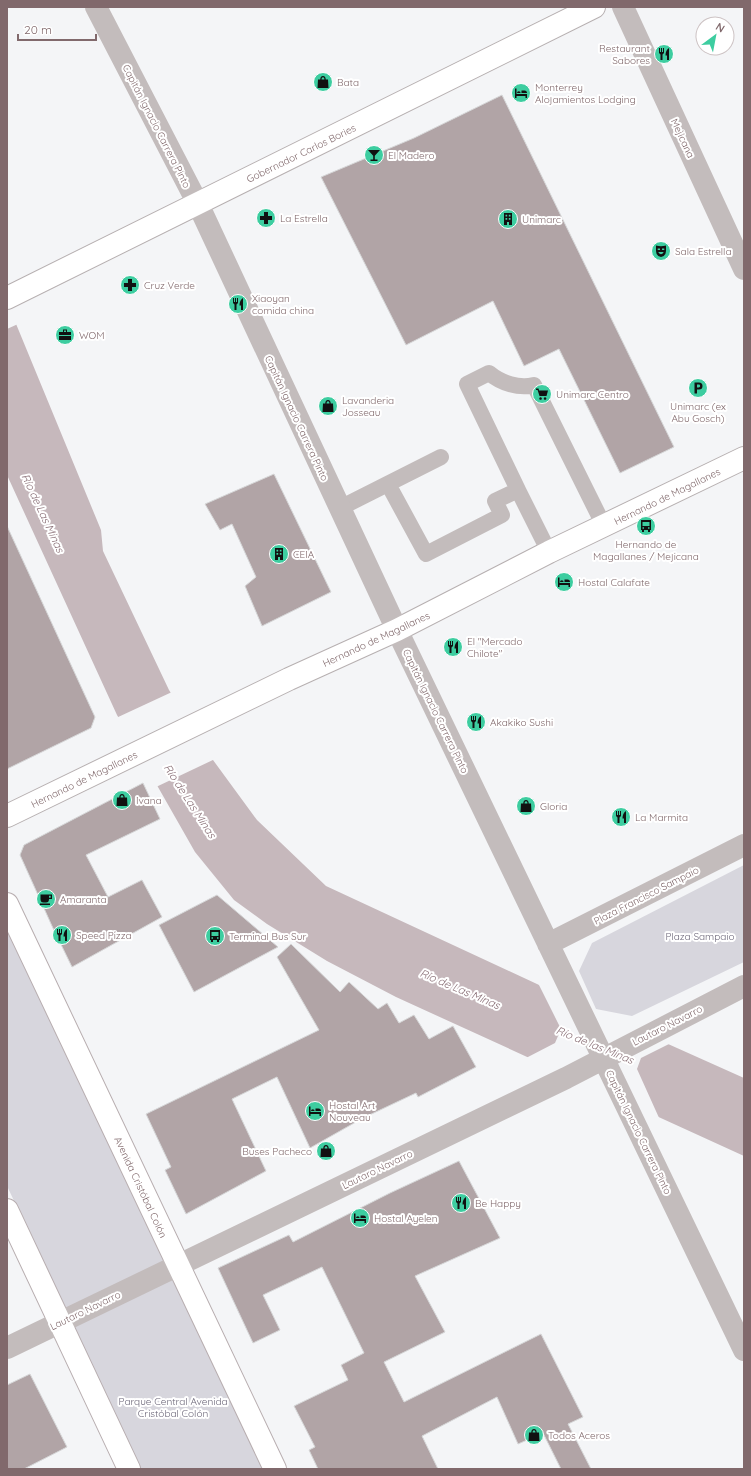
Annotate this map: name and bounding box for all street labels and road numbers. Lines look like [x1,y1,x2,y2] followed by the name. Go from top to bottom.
[120,62,193,190] street label: Capitán Ignacio Carrera Pinto
[668,117,697,160] street label: Mejicana
[244,121,358,186] street label: Gobernador Carlos Bories
[262,353,331,483] street label: Capitán Ignacio Carrera Pinto
[612,465,723,528] street label: Hernando de Magallanes
[320,609,432,670] street label: Hernando de Magallanes
[400,647,471,776] street label: Capitán Ignacio Carrera Pinto
[29,748,140,811] street label: Hernando de Magallanes
[592,863,701,928] street label: Plaza Francisco Sampaio
[630,1002,704,1049] street label: Lautaro Navarro
[603,1068,674,1197] street label: Capitán Ignacio Carrera Pinto
[111,1134,170,1240] street label: Avenida Cristóbal Colón
[340,1147,415,1192] street label: Lautaro Navarro
[48,1288,123,1333] street label: Lautaro Navarro

